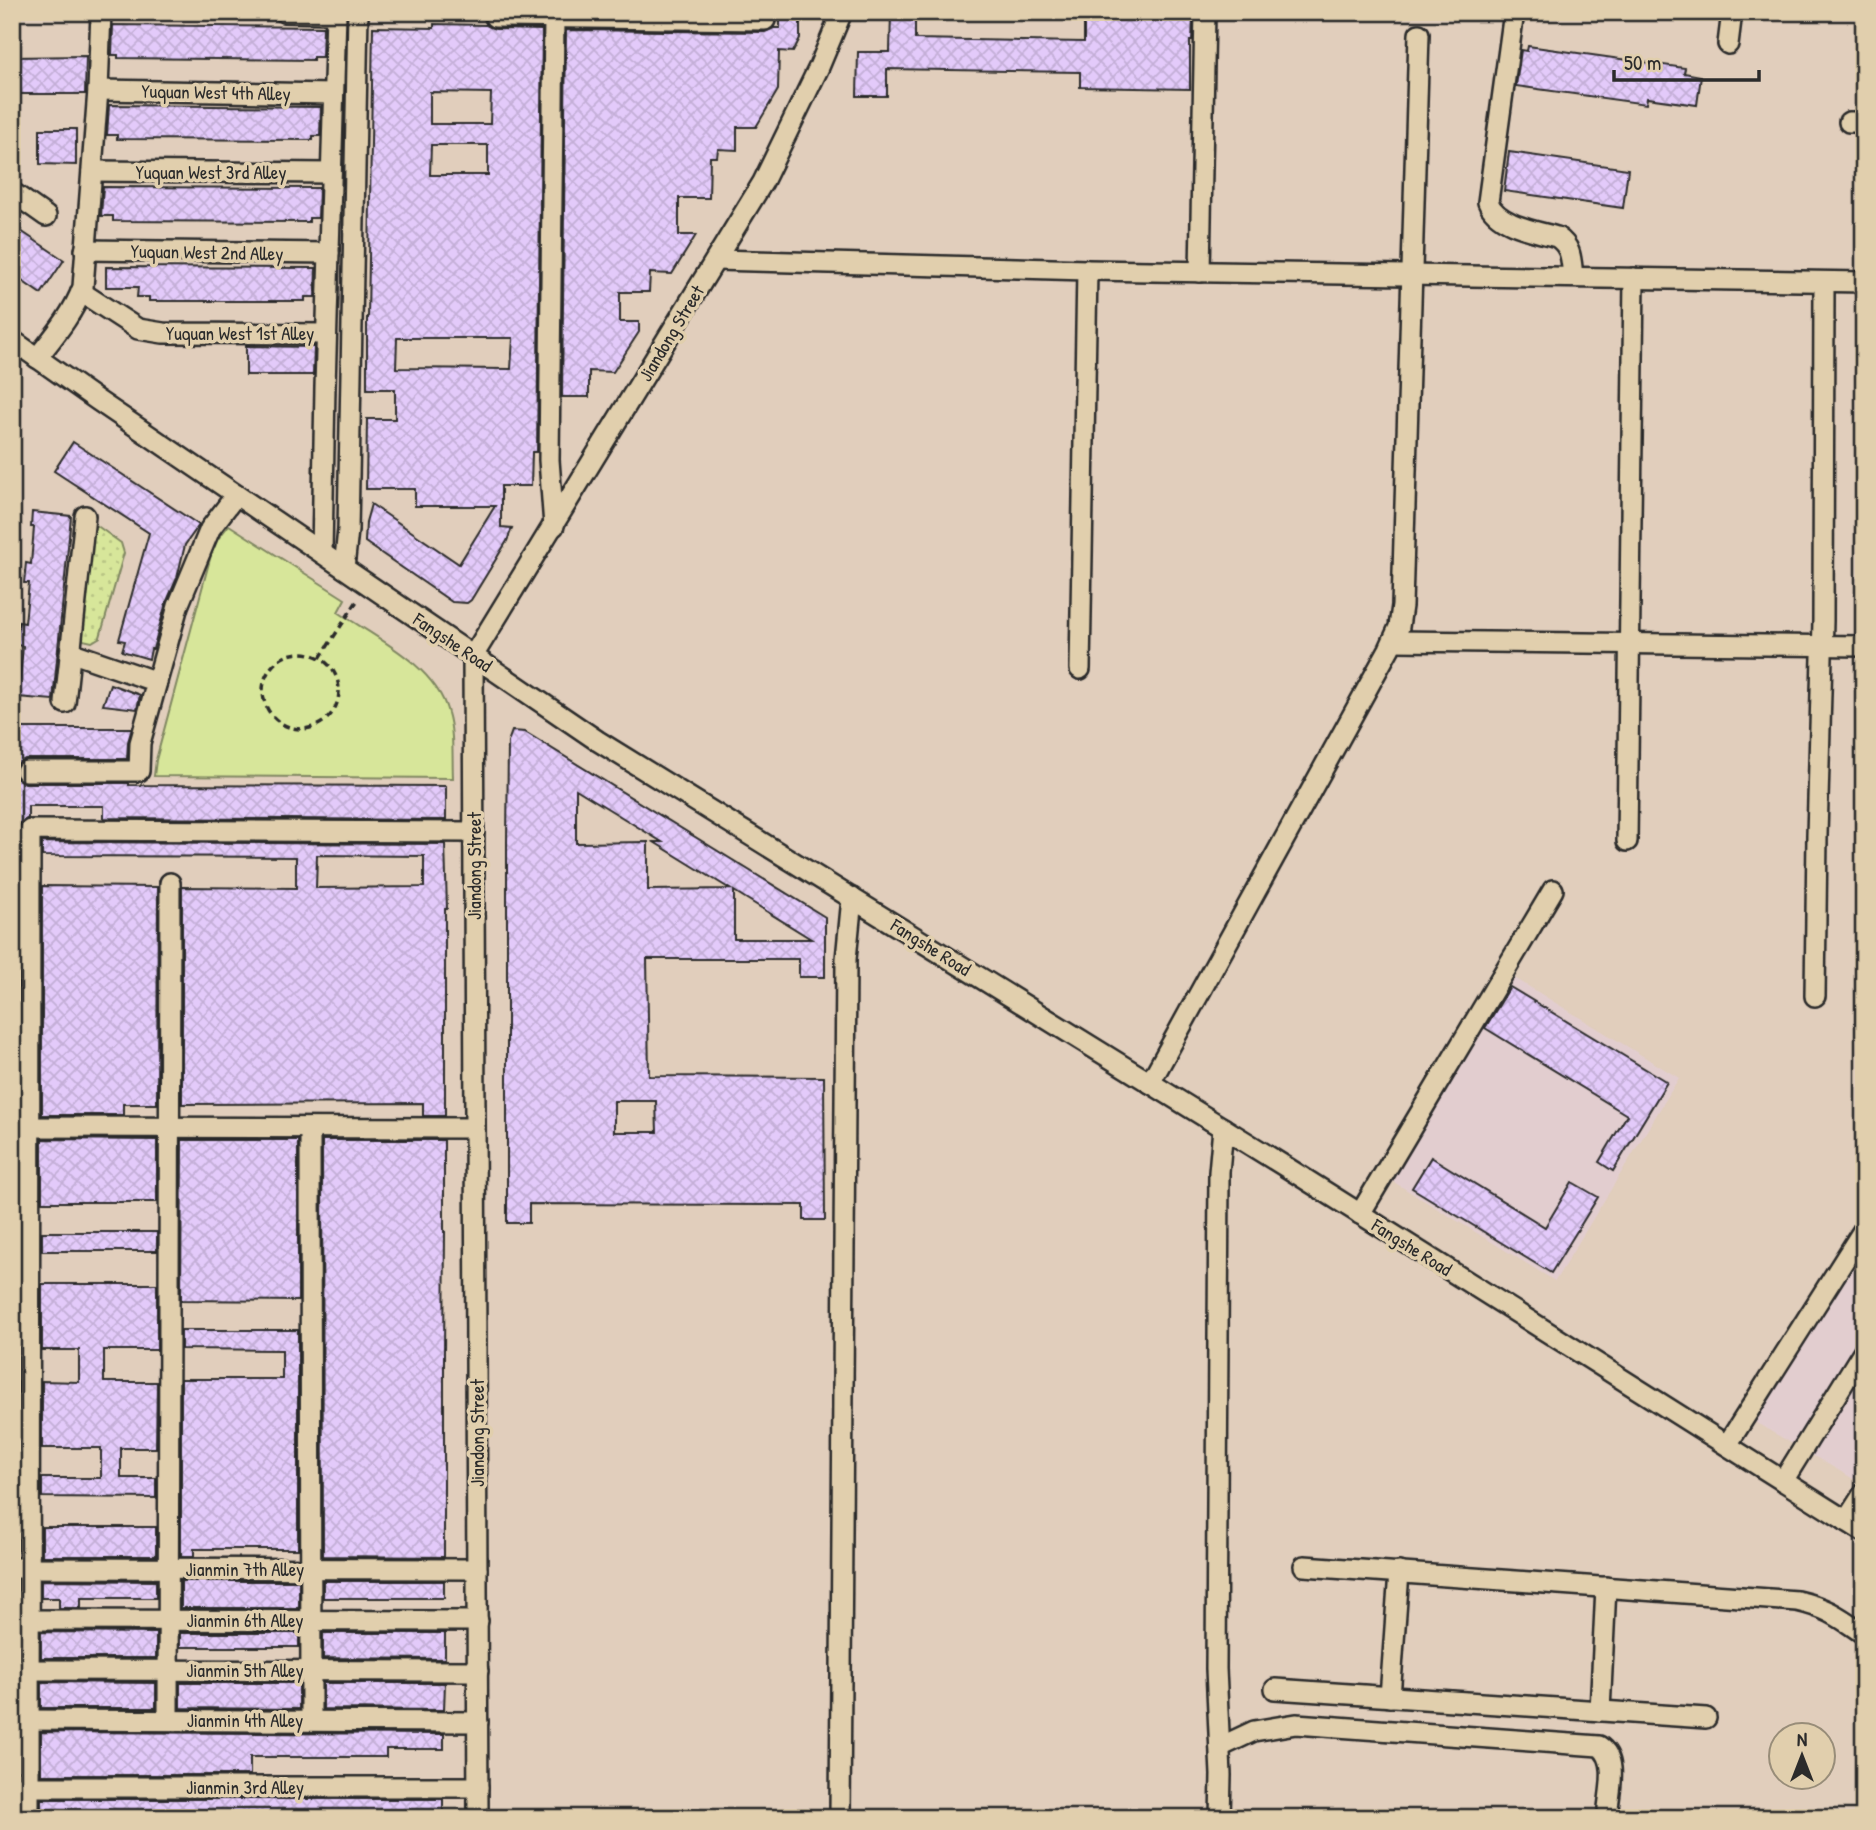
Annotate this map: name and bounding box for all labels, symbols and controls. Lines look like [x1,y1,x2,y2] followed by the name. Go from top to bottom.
[1614,38,1759,82] scale bar
[1624,48,1661,77] text: 50 m
[141,78,291,106] street label: Yuquan West 4th Alley
[136,159,286,185] street label: Yuquan West 3rd Alley
[130,238,284,266] street label: Yuquan West 2nd Alley
[632,280,710,386] street label: Jiandong Street
[166,320,314,346] street label: Yuquan West 1st Alley
[408,606,498,678] street label: Fangshe Road
[461,812,487,920] street label: Jiandong Street
[885,912,977,982] street label: Fangshe Road
[1366,1212,1458,1282] street label: Fangshe Road
[464,1379,490,1487] street label: Jiandong Street
[186,1556,304,1582] street label: Jianmin 7th Alley
[187,1607,303,1633] street label: Jianmin 6th Alley
[186,1657,304,1683] street label: Jianmin 5th Alley
[187,1707,303,1733] street label: Jianmin 4th Alley
[1768,1722,1838,1792] north arrow
[1797,1726,1807,1752] text: N
[186,1774,304,1800] street label: Jianmin 3rd Alley

